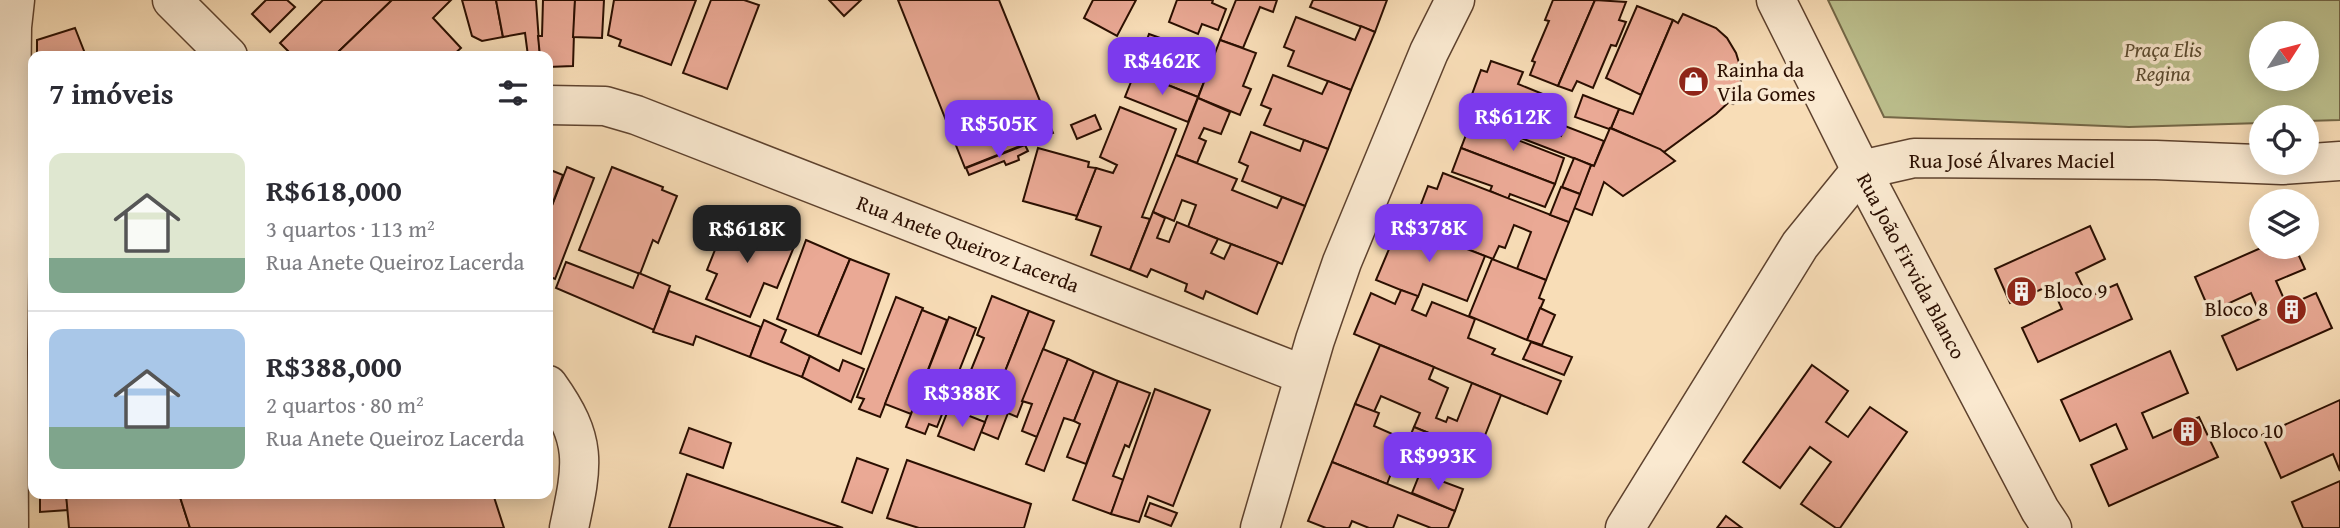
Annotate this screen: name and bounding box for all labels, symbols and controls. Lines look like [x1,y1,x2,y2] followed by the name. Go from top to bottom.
[2249,21,2319,91] north arrow
[2249,21,2319,259] map controls
[2123,34,2202,89] park label: Praça Elis Regina
[1105,38,1219,97] pin: R$462K
[1124,43,1200,76] text: R$462K
[1717,54,1816,109] place label: Rainha da Vila Gomes
[1677,65,1711,99] shop icon: Rainha da Vila Gomes
[49,71,174,115] text: 7 imóveis
[494,74,532,112] icon: filters
[1456,94,1570,153] pin: R$612K
[1475,99,1551,132] text: R$612K
[942,100,1056,160] pin: R$505K
[2249,105,2319,175] button: locate
[961,106,1037,139] text: R$505K
[1909,145,2115,176] street label: Rua José Álvares Maciel
[1849,167,1974,364] street label: Rua João Firvida Blanco
[266,168,402,212] text: R$618,000
[105,181,189,265] icon: home
[852,187,1084,300] street label: Rua Anete Queiroz Lacerda
[2249,189,2319,259] button: layers
[1372,204,1486,264] pin: R$378K
[690,205,804,265] pin: R$618K
[1391,210,1467,243] text: R$378K
[709,211,785,244] text: R$618K
[266,212,435,245] text: 3 quartos · 113 m²
[266,245,524,278] text: Rua Anete Queiroz Lacerda
[2004,274,2038,308] building icon: Bloco 9
[2044,275,2107,306] place label: Bloco 9
[2274,292,2308,326] building icon: Bloco 8
[2205,293,2268,324] place label: Bloco 8
[266,344,402,388] text: R$388,000
[105,357,189,441] icon: home
[905,370,1019,429] pin: R$388K
[924,375,1000,408] text: R$388K
[266,388,424,421] text: 2 quartos · 80 m²
[2170,414,2204,448] building icon: Bloco 10
[2210,415,2283,446] place label: Bloco 10
[266,421,524,454] text: Rua Anete Queiroz Lacerda
[1381,433,1495,492] pin: R$993K
[1400,438,1476,471] text: R$993K

